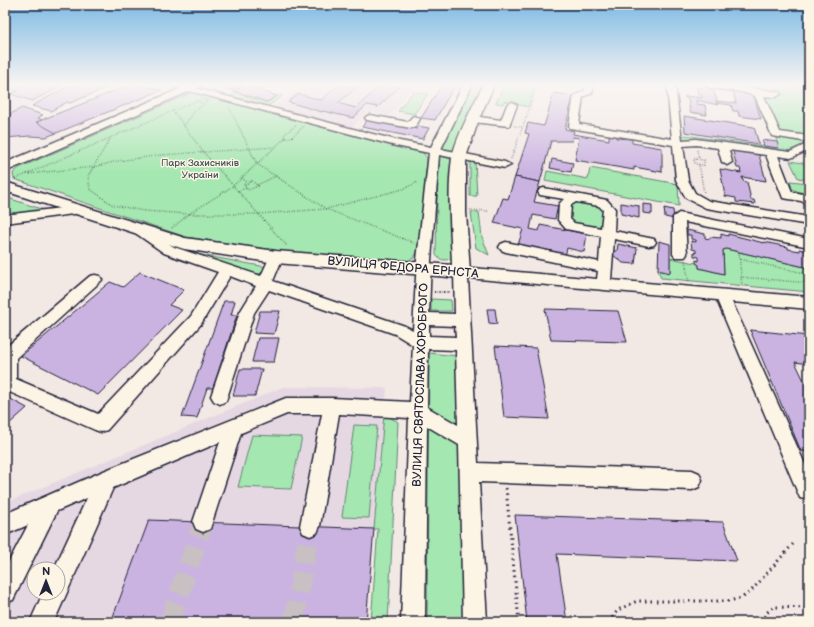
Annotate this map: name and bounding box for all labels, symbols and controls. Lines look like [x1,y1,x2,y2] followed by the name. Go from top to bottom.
[161,157,240,181] park label: Парк Захисників України
[327,253,480,282] street label: ВУЛИЦЯ ФЕДОРА ЕРНСТА
[409,282,432,487] street label: ВУЛИЦЯ СВЯТОСЛАВА ХОРОБРОГО
[26,561,66,601] north arrow
[42,565,50,578] text: N

